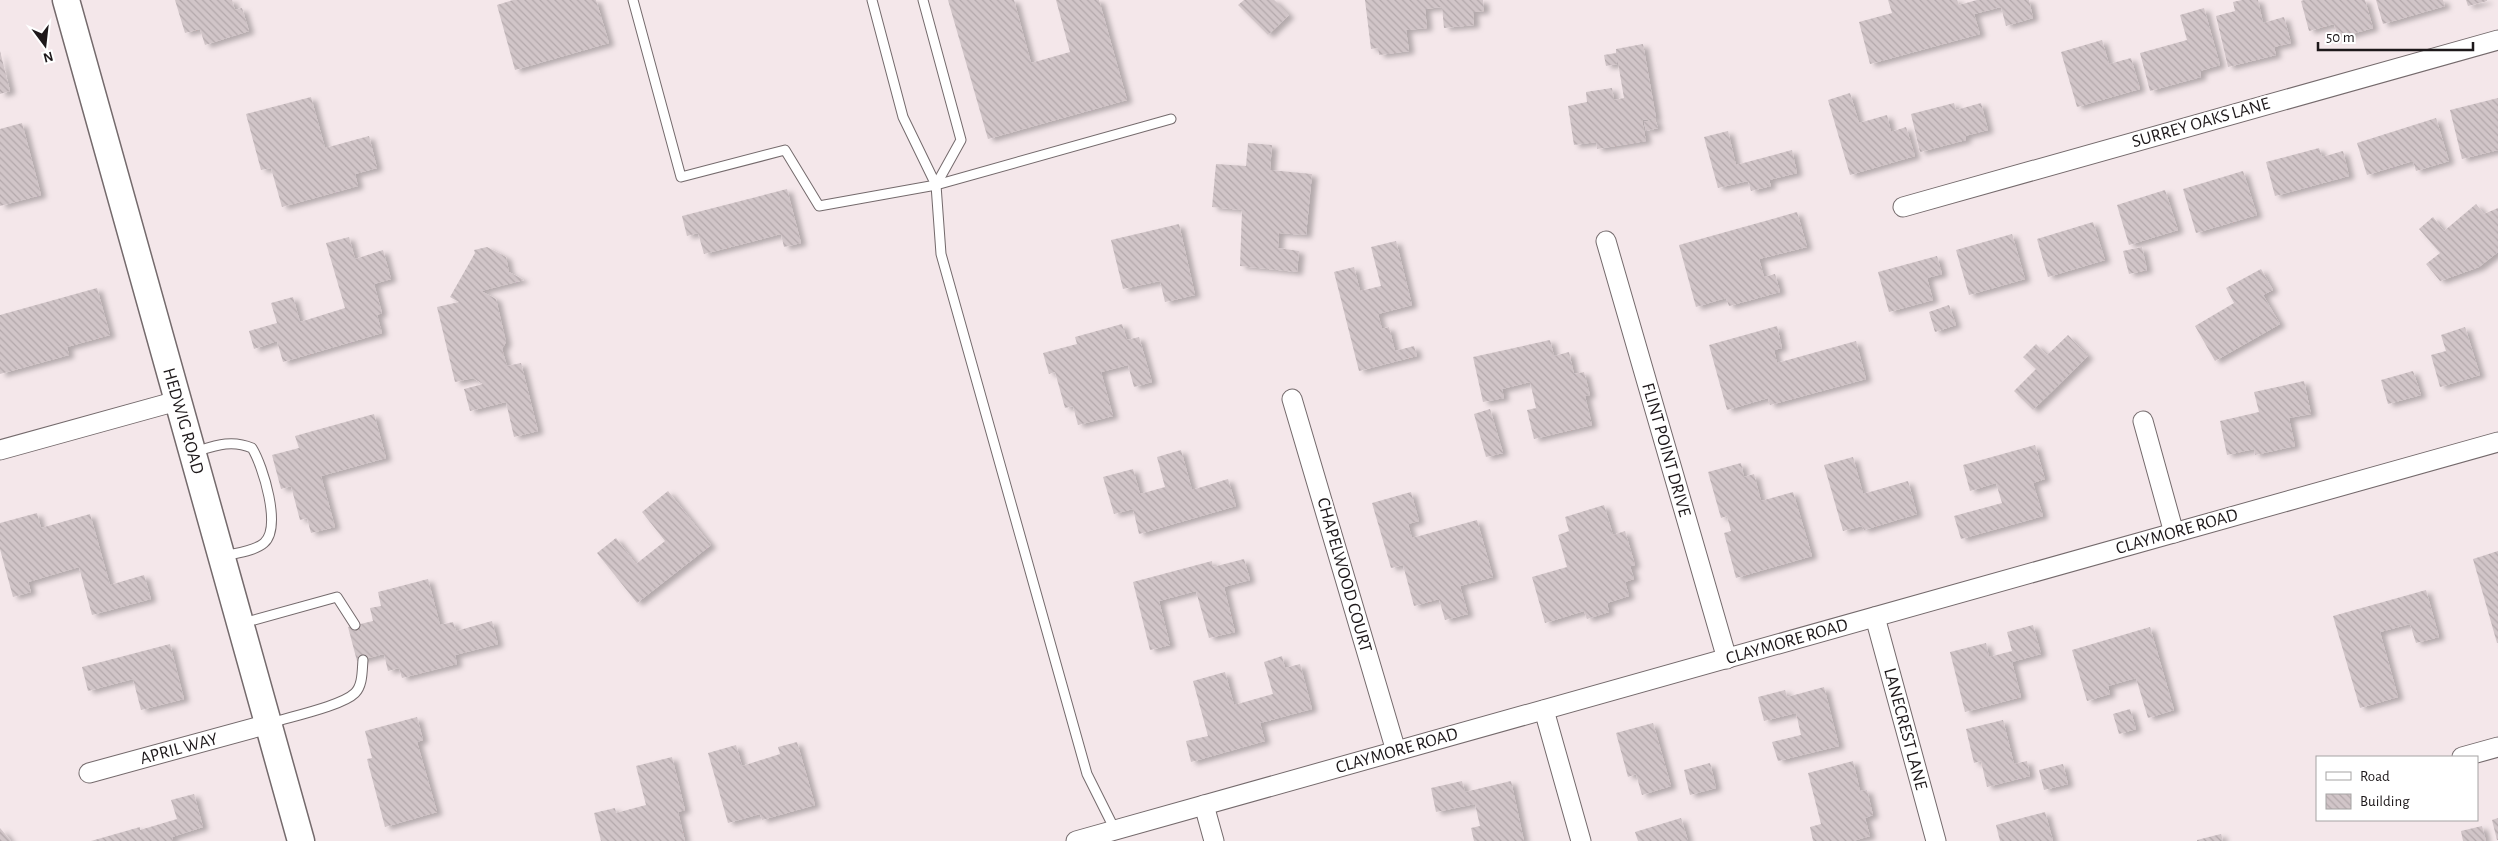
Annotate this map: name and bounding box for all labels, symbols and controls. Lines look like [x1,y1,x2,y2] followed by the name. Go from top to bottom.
[20,20,70,70] north arrow
[2318,20,2473,52] scale bar
[2326,30,2355,45] text: 50 m
[42,49,55,65] text: N
[2130,95,2272,151] street label: SURREY OAKS LANE
[159,366,207,476] street label: HEDWIG ROAD
[1638,381,1694,519] street label: FLINT POINT DRIVE
[1313,496,1375,655] street label: CHAPELWOOD COURT
[2114,506,2240,558] street label: CLAYMORE ROAD
[1724,616,1850,668] street label: CLAYMORE ROAD
[1880,666,1930,792] street label: LANECREST LANE
[1334,725,1460,777] street label: CLAYMORE ROAD
[138,730,220,768] street label: APRIL WAY
[2316,756,2478,821] legend
[2360,769,2390,784] text: Road
[2360,794,2410,809] text: Building

